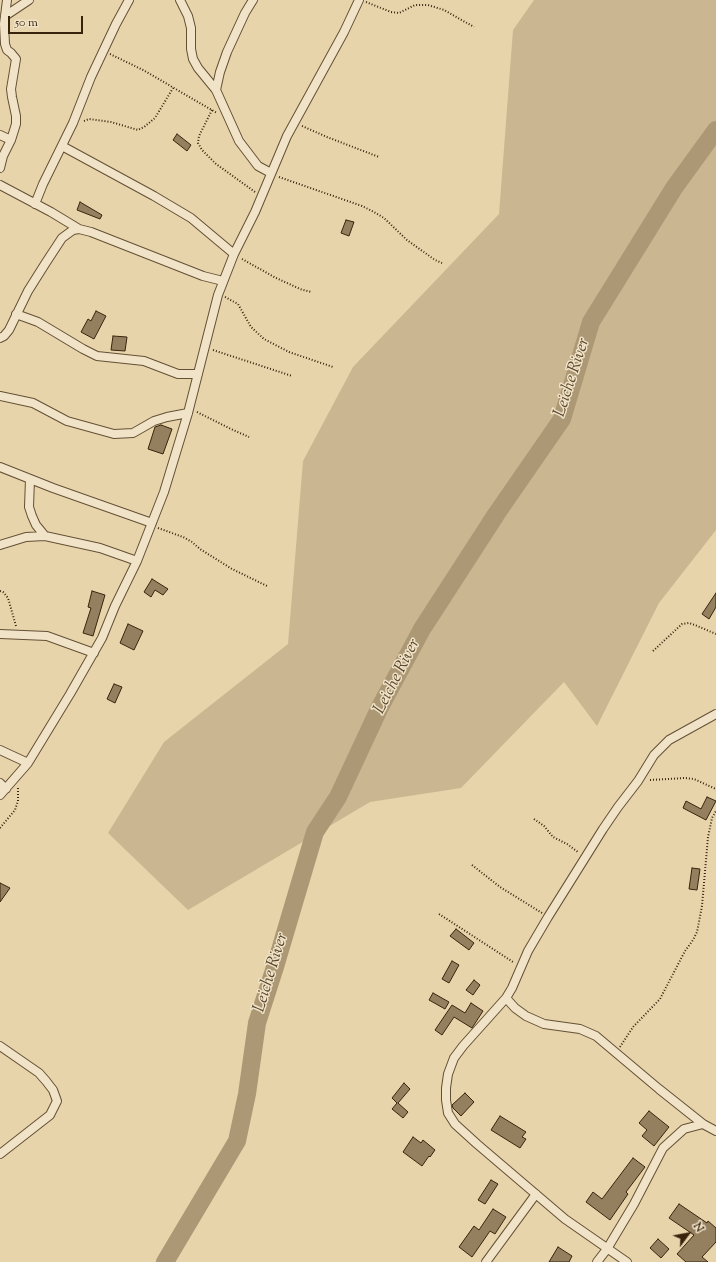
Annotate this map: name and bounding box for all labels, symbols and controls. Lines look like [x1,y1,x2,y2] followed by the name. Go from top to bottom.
[10,8,85,34] scale bar
[15,14,38,32] text: 50 m
[551,336,595,420] water label: Leiche River
[370,636,426,718] water label: Leiche River
[250,931,294,1015] water label: Leiche River
[668,1214,708,1254] north arrow
[689,1220,707,1236] text: N

